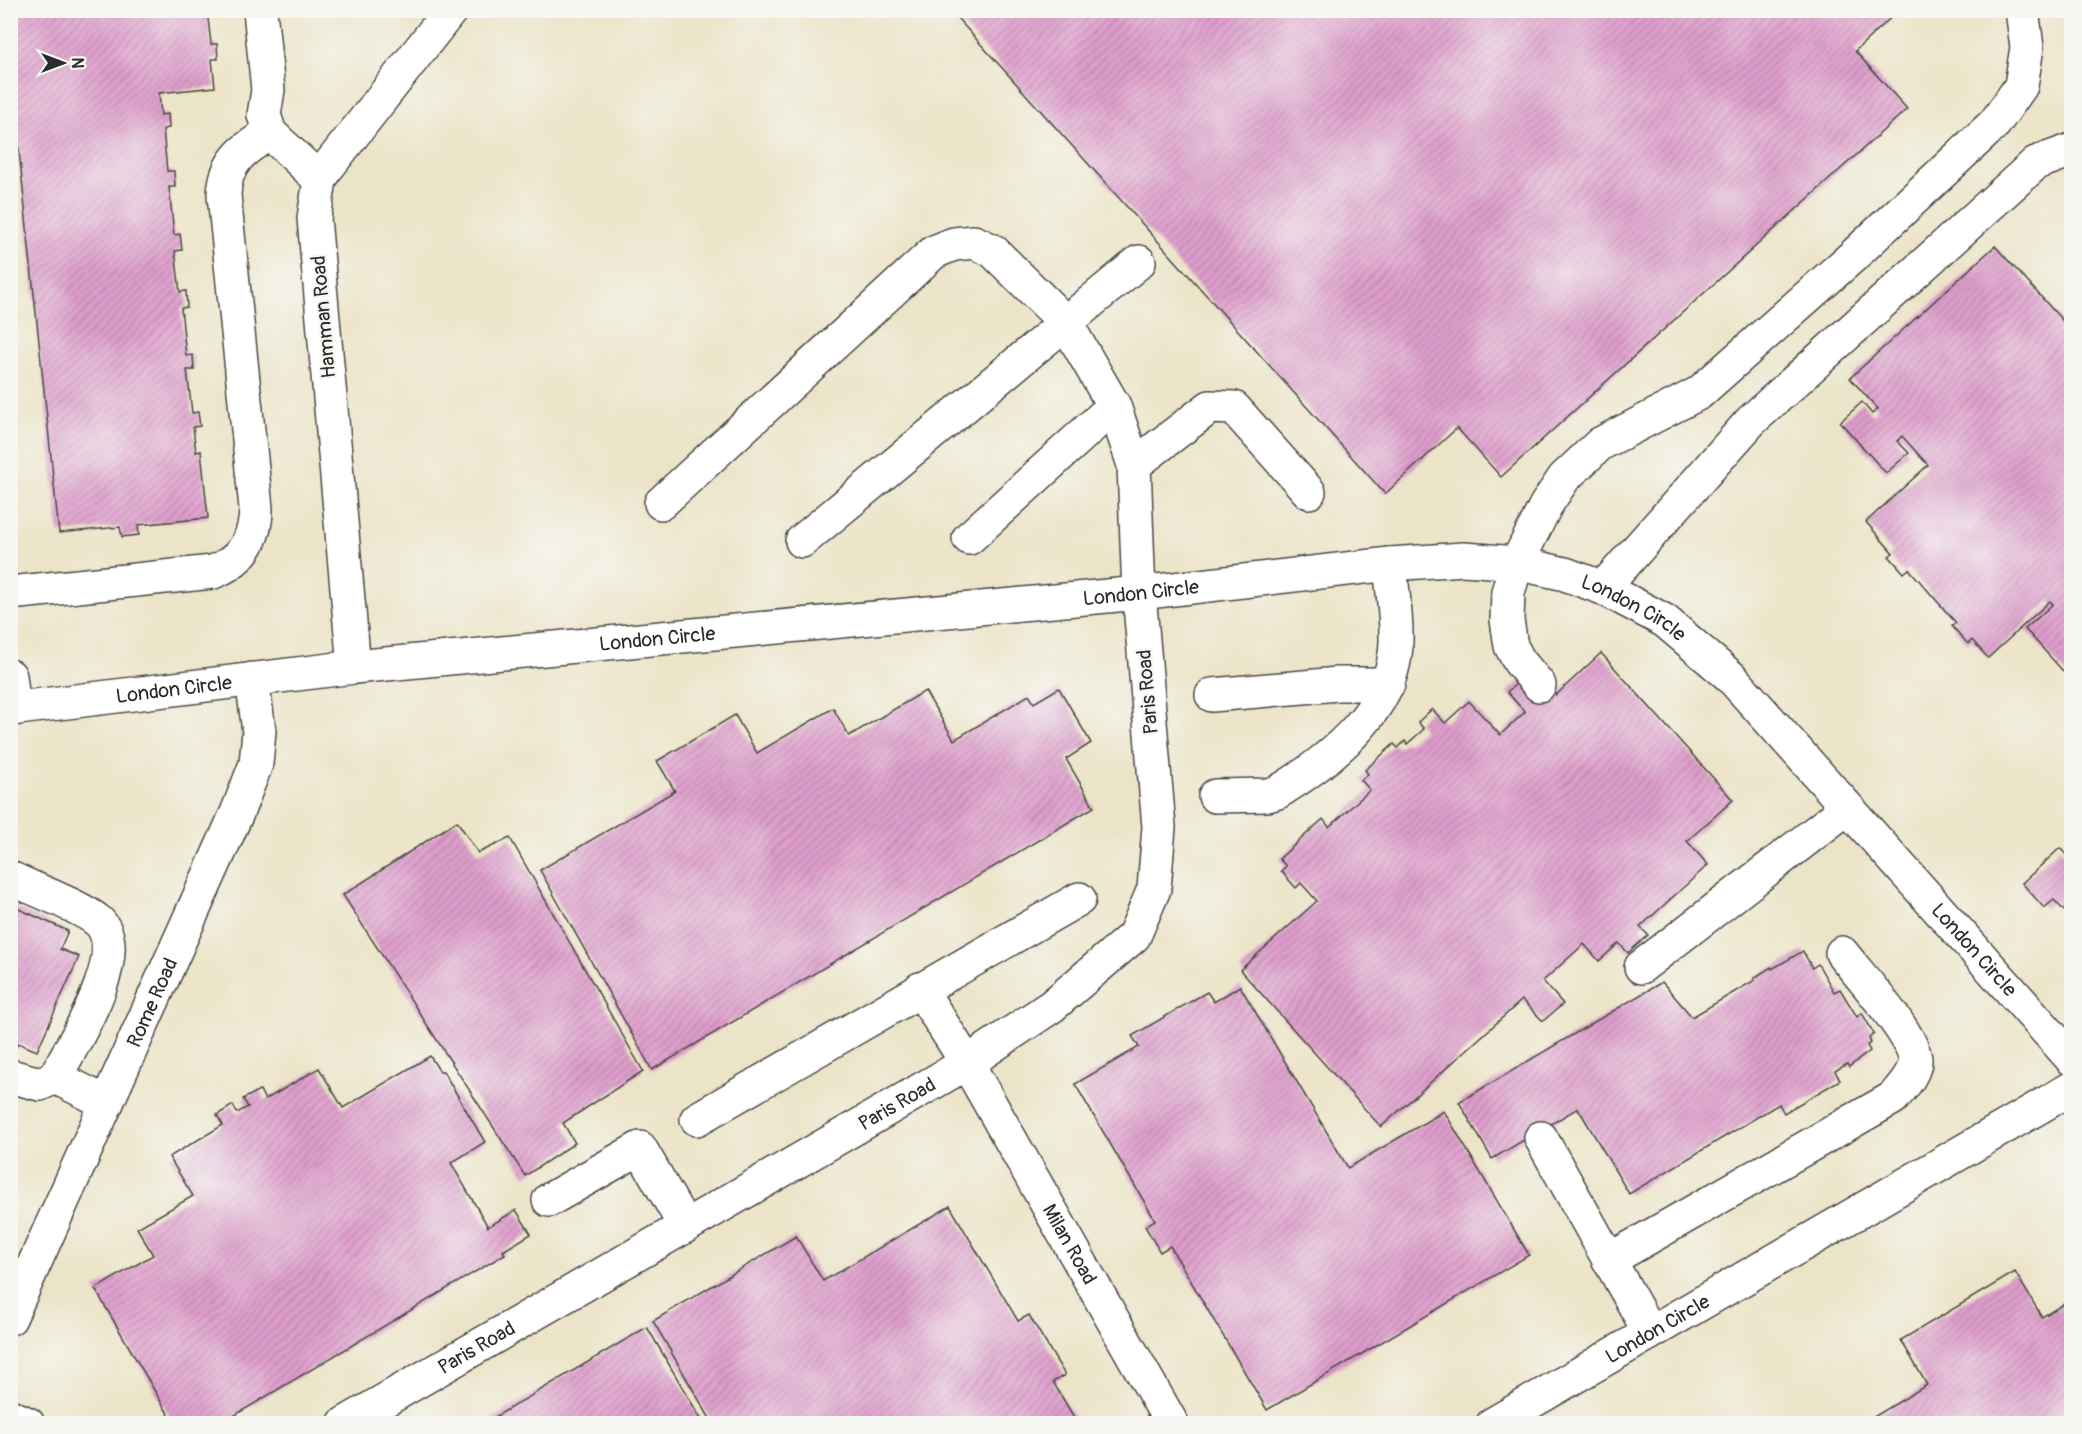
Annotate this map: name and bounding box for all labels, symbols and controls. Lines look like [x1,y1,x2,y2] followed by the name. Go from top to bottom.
[33,33,93,93] north arrow
[67,58,87,69] text: N
[306,254,341,379] street label: Hamman Road
[1578,569,1691,647] street label: London Circle
[1082,574,1201,611] street label: London Circle
[598,621,717,657] street label: London Circle
[1131,649,1164,735] street label: Paris Road
[114,670,233,709] street label: London Circle
[1926,898,2022,1002] street label: London Circle
[121,954,183,1051] street label: Rome Road
[854,1072,940,1136] street label: Paris Road
[1037,1200,1102,1289] street label: Milan Road
[1601,1289,1714,1369] street label: London Circle
[434,1316,520,1380] street label: Paris Road

